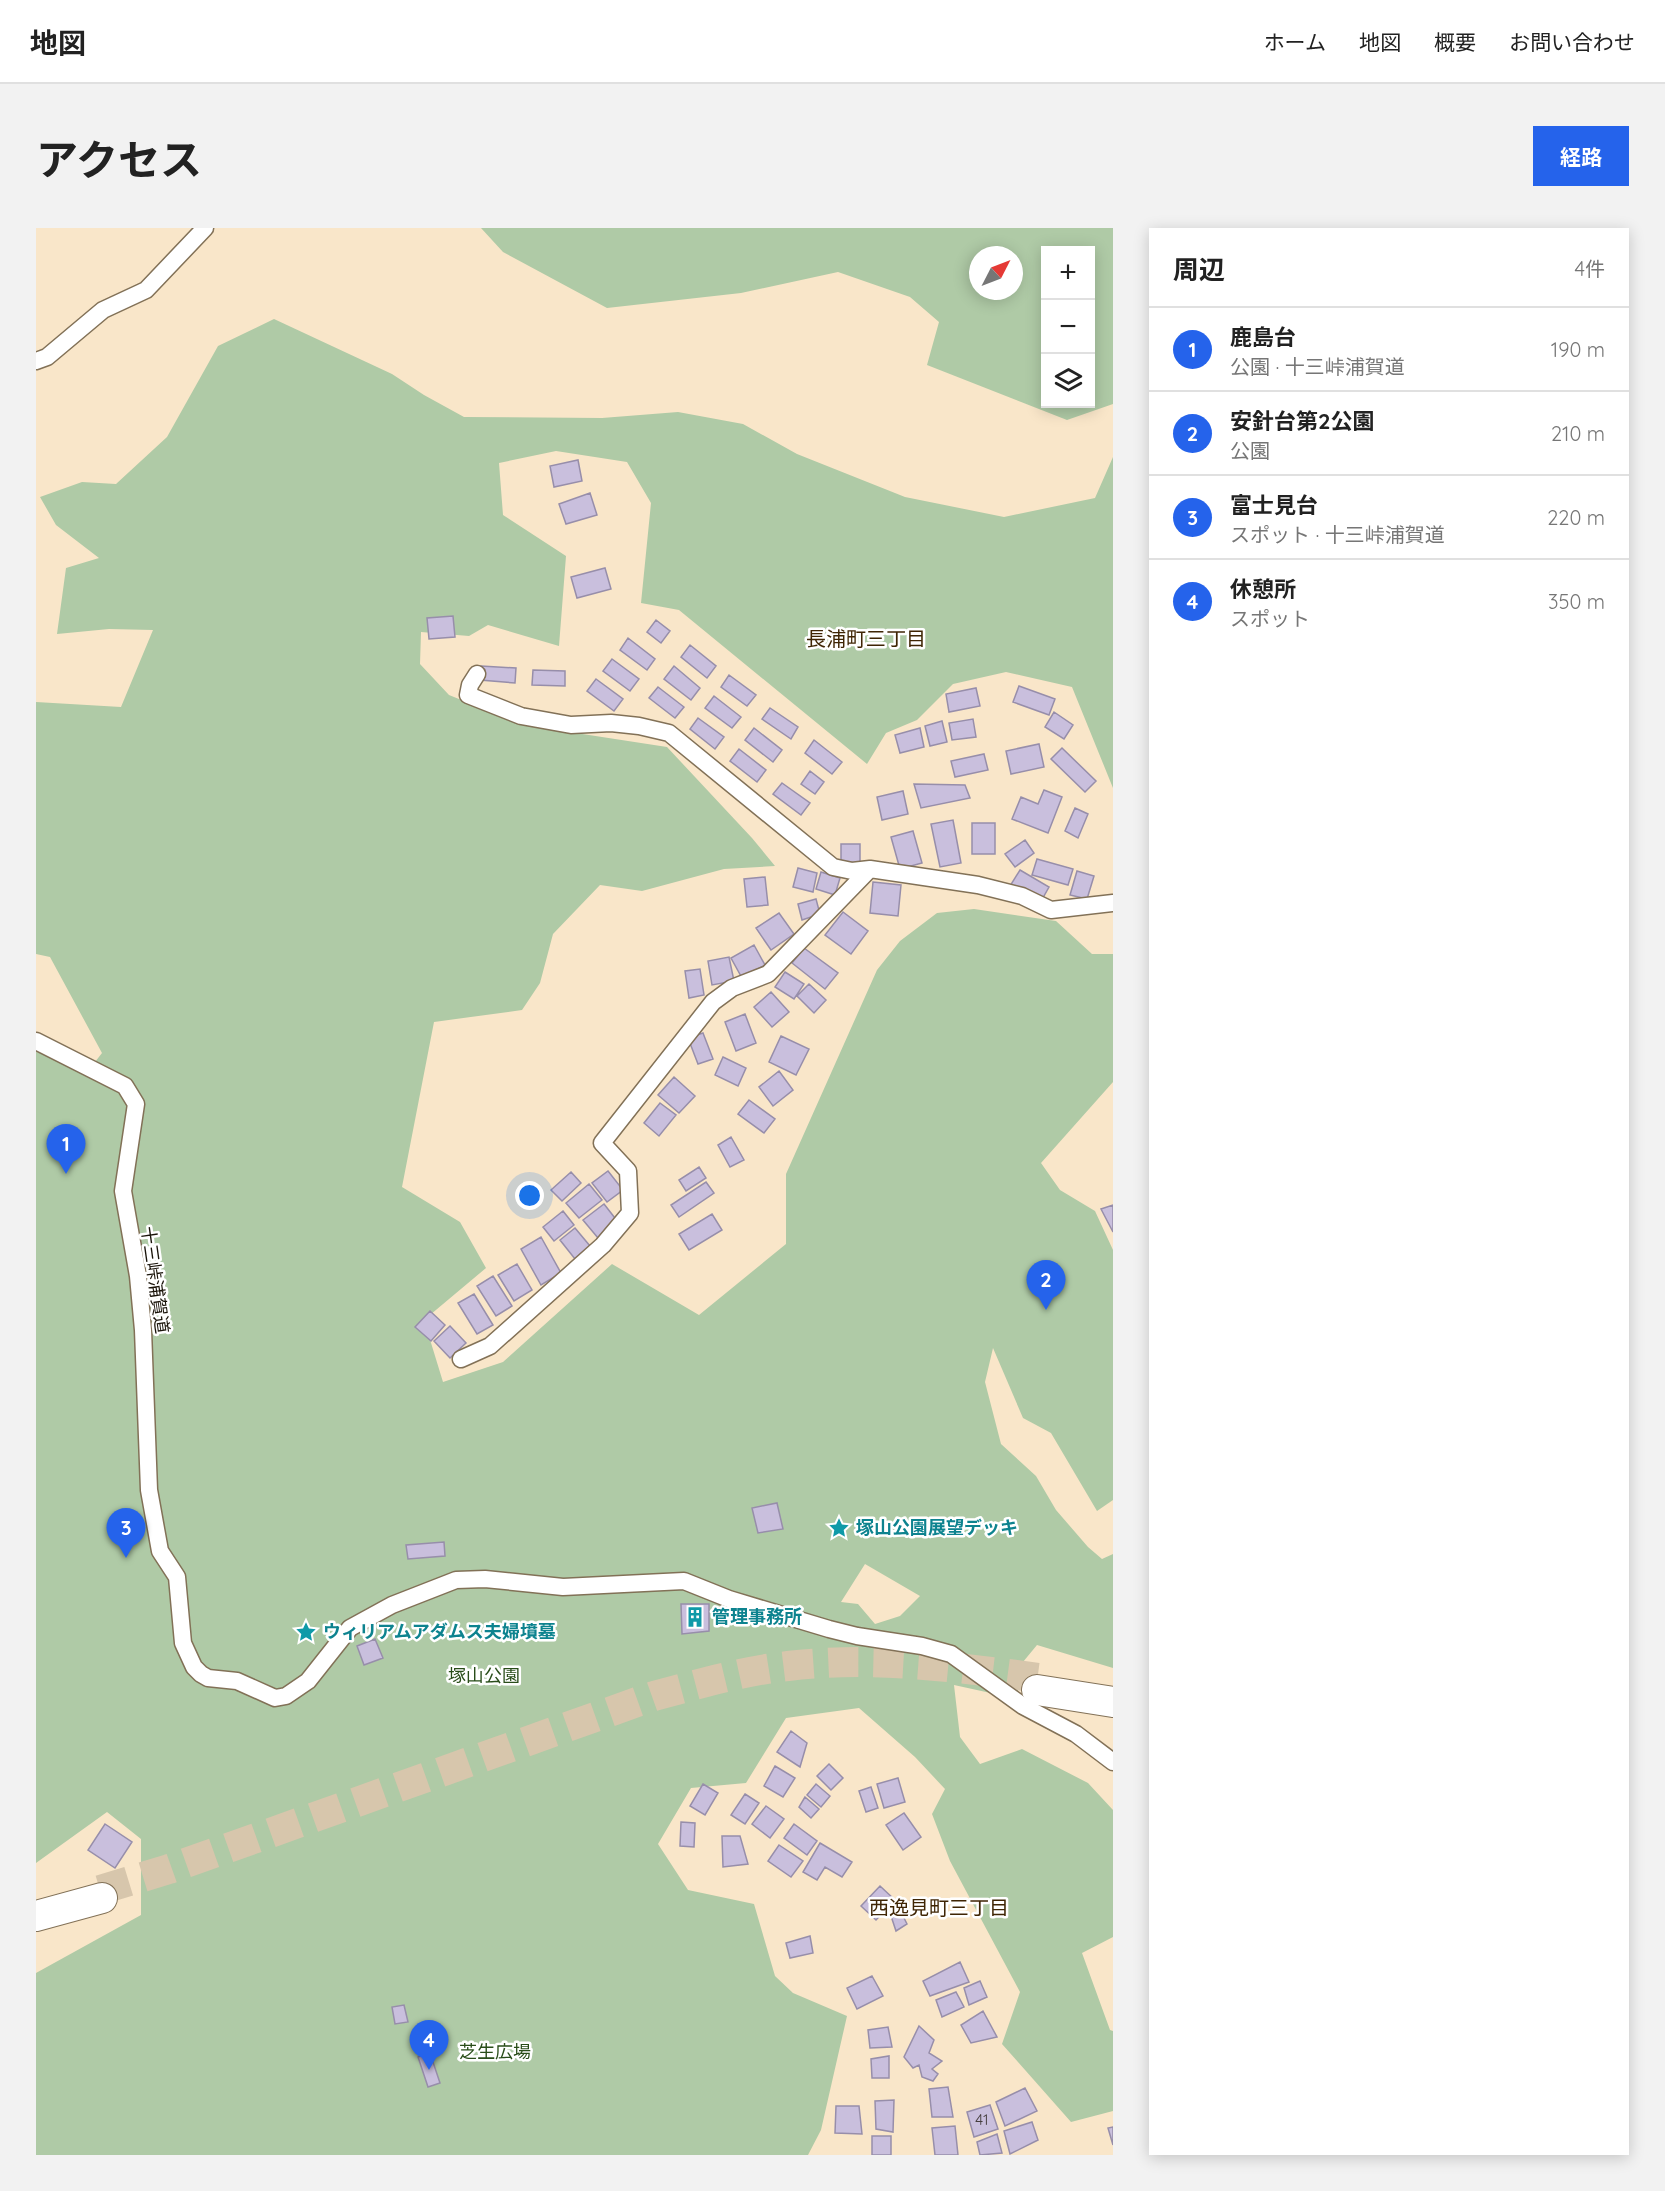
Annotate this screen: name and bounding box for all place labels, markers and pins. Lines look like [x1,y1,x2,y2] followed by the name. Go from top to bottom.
[46,1124,86,1174] pin: 1
[1026,1260,1066,1310] pin: 2
[106,1508,146,1558] pin: 3
[827,1516,851,1540] place icon: 塚山公園展望デッキ
[856,1516,1018,1539] place label: 塚山公園展望デッキ
[683,1605,707,1629] building icon: 管理事務所
[712,1605,802,1628] place label: 管理事務所
[294,1620,318,1644] place icon: ウィリアムアダムス夫婦墳墓
[323,1620,556,1643] place label: ウィリアムアダムス夫婦墳墓
[410,2020,448,2070] pin: 4

